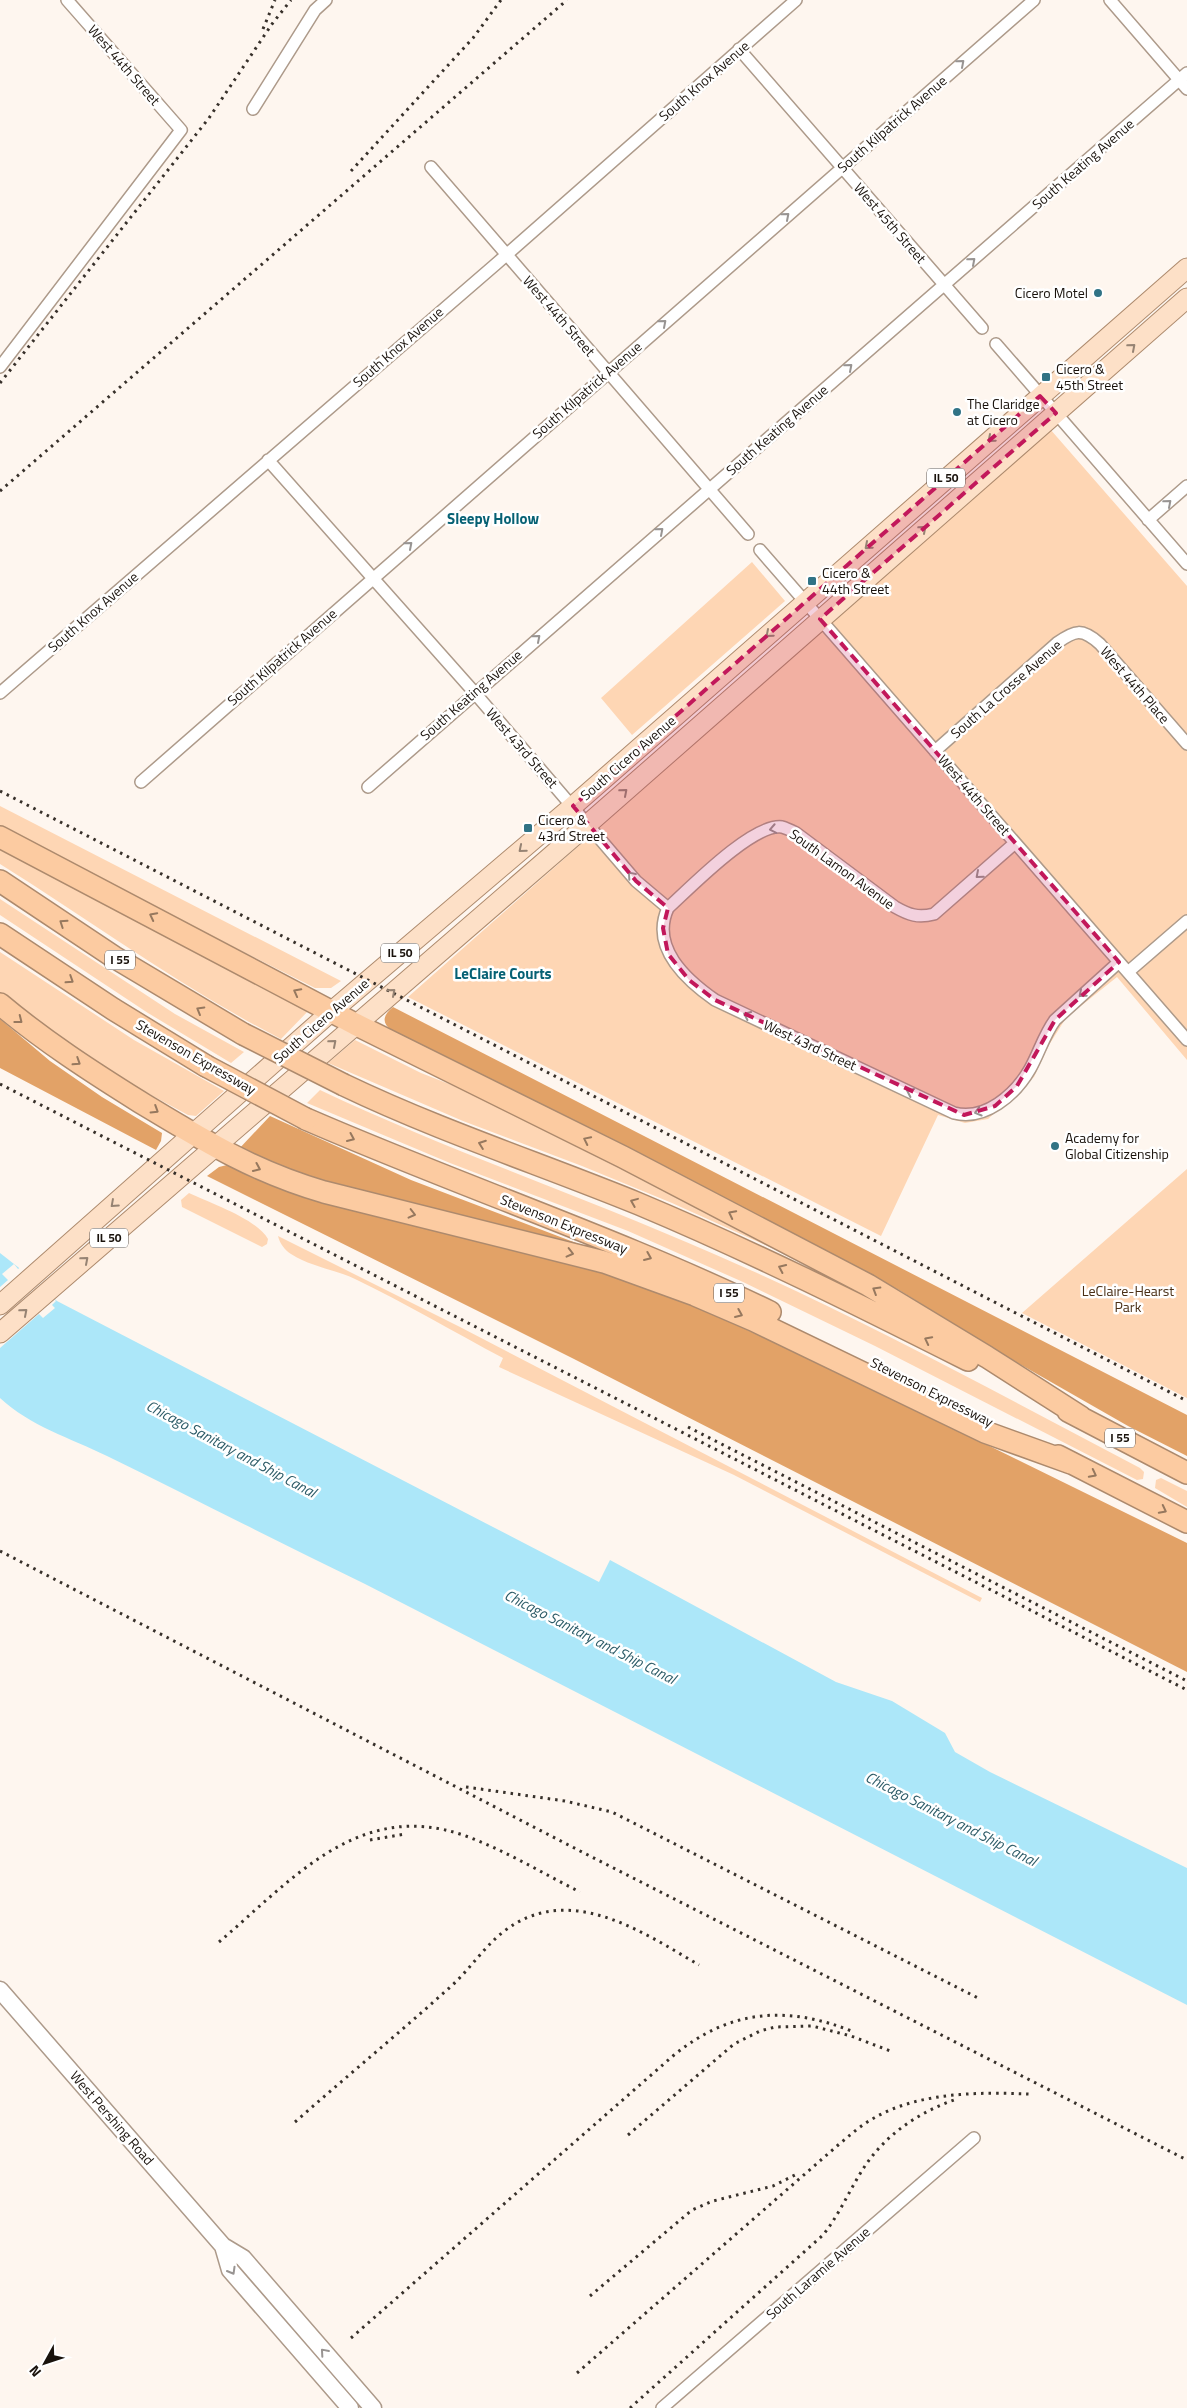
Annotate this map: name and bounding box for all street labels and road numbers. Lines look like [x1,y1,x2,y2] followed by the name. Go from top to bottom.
[83,20,165,110] street label: West 44th Street
[654,35,754,126] street label: South Knox Avenue
[832,70,951,177] street label: South Kilpatrick Avenue
[1027,113,1138,214] street label: South Keating Avenue
[849,178,931,268] street label: West 45th Street
[518,271,600,361] street label: West 44th Street
[348,301,448,392] street label: South Knox Avenue
[527,336,646,443] street label: South Kilpatrick Avenue
[721,379,832,480] street label: South Keating Avenue
[927,468,965,488] road number: IL 50
[43,566,143,657] street label: South Knox Avenue
[222,603,341,710] street label: South Kilpatrick Avenue
[945,634,1066,743] street label: South La Crosse Avenue
[1096,641,1175,728] street label: West 44th Place
[415,644,526,745] street label: South Keating Avenue
[481,703,563,793] street label: West 43rd Street
[575,710,680,805] street label: South Cicero Avenue
[933,750,1015,840] street label: West 44th Street
[786,823,899,914] street label: South Lamon Avenue
[381,944,419,962] road number: IL 50
[105,950,135,970] road number: I 55
[268,973,373,1068] street label: South Cicero Avenue
[132,1014,260,1100] street label: Stevenson Expressway
[760,1014,860,1075] street label: West 43rd Street
[497,1188,631,1259] street label: Stevenson Expressway
[90,1228,128,1248] road number: IL 50
[714,1284,744,1302] road number: I 55
[867,1351,998,1432] street label: Stevenson Expressway
[1105,1429,1135,1448] road number: I 55
[65,2066,159,2169] street label: West Pershing Road
[761,2221,874,2324] street label: South Laramie Avenue

